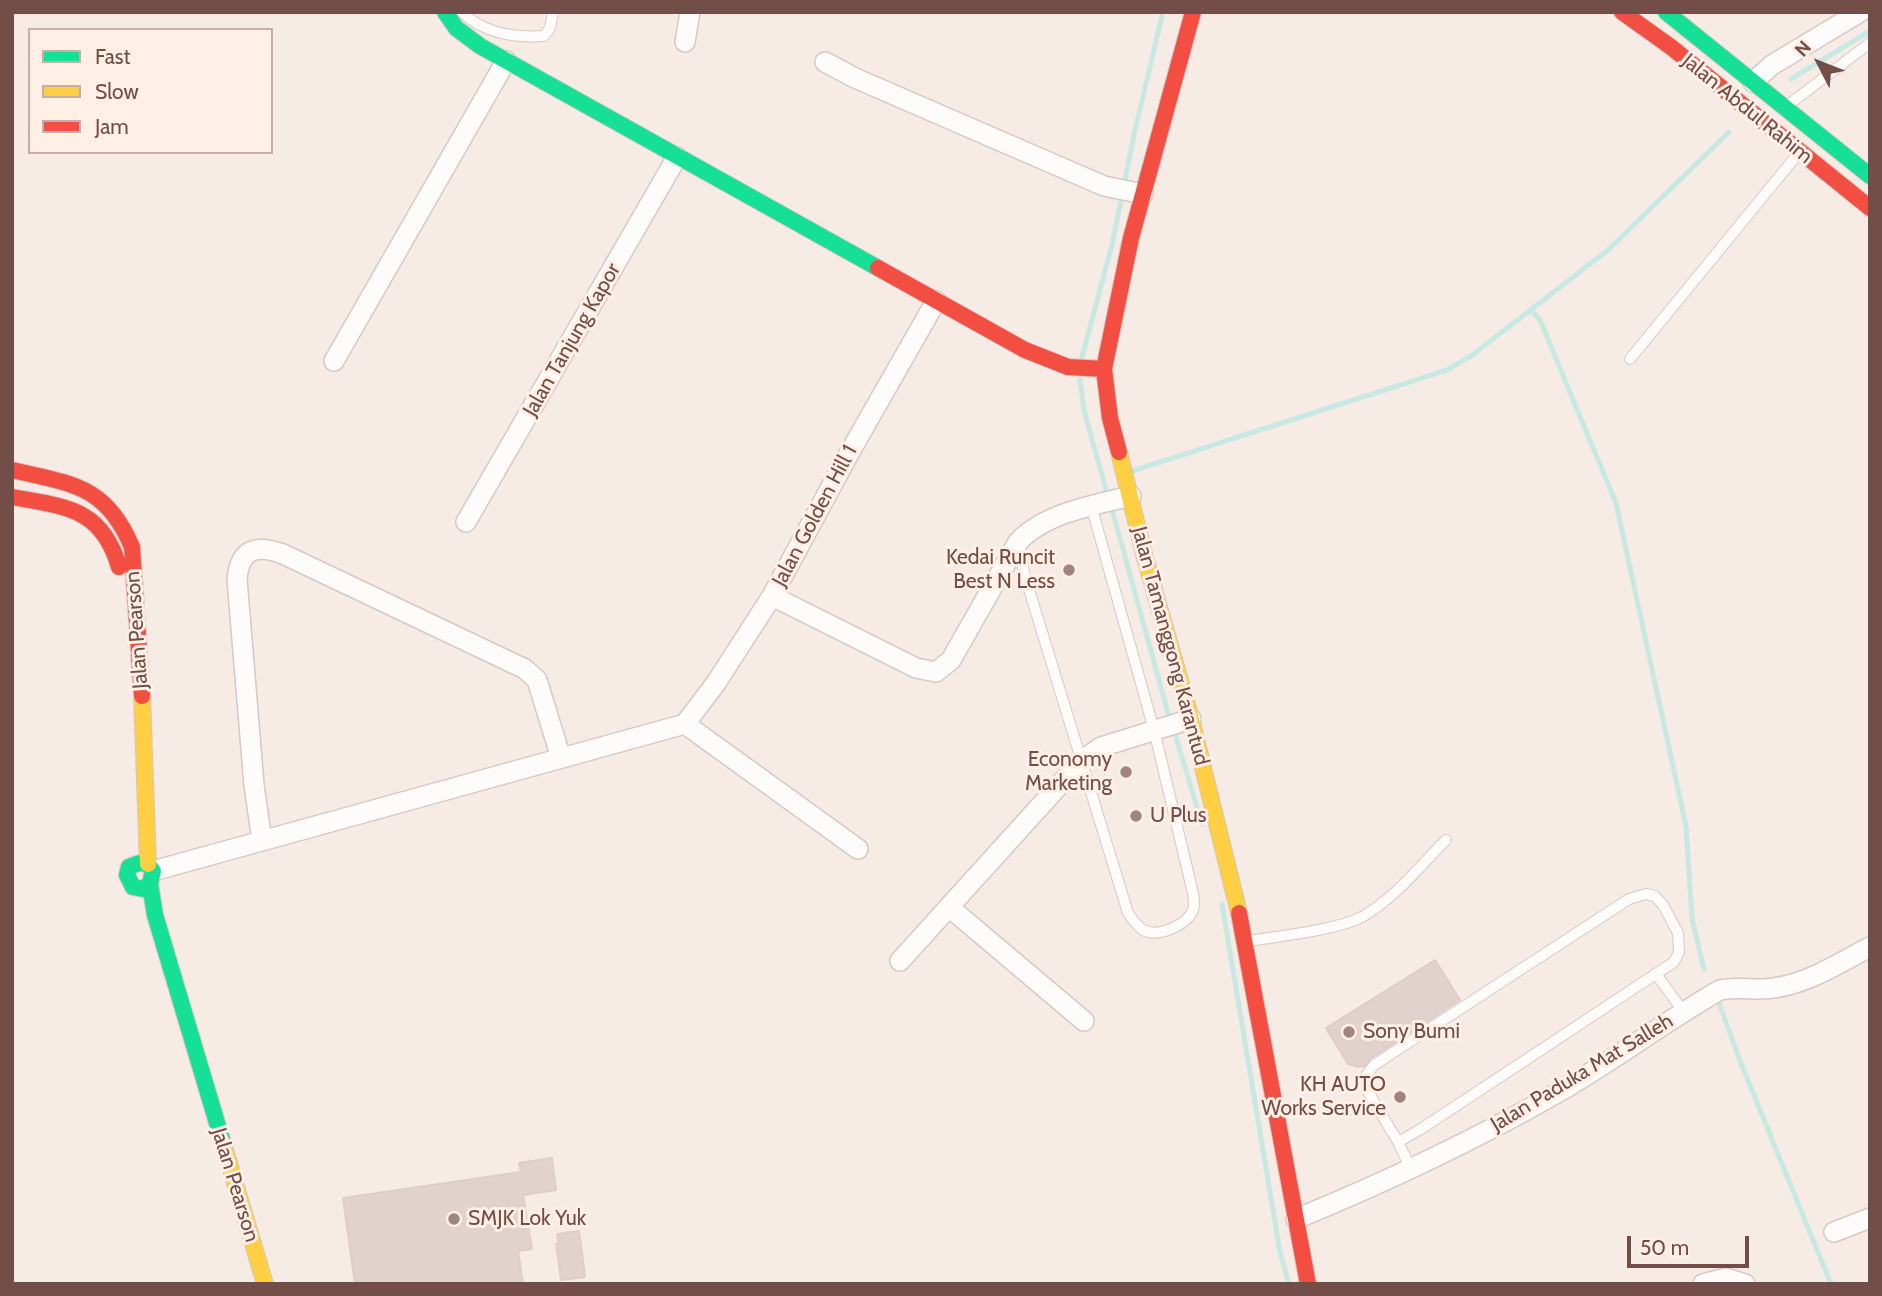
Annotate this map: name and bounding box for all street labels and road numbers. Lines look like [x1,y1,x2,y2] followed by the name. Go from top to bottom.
[1677,49,1817,169] street label: Jalan Abdul Rahim
[518,259,626,421] street label: Jalan Tanjung Kapor
[767,441,863,591] street label: Jalan Golden Hill 1
[1126,524,1214,768] street label: Jalan Tamanggong Karantud
[120,570,154,690] street label: Jalan Pearson
[1486,1009,1678,1137] street label: Jalan Paduka Mat Salleh
[206,1125,264,1245] street label: Jalan Pearson

